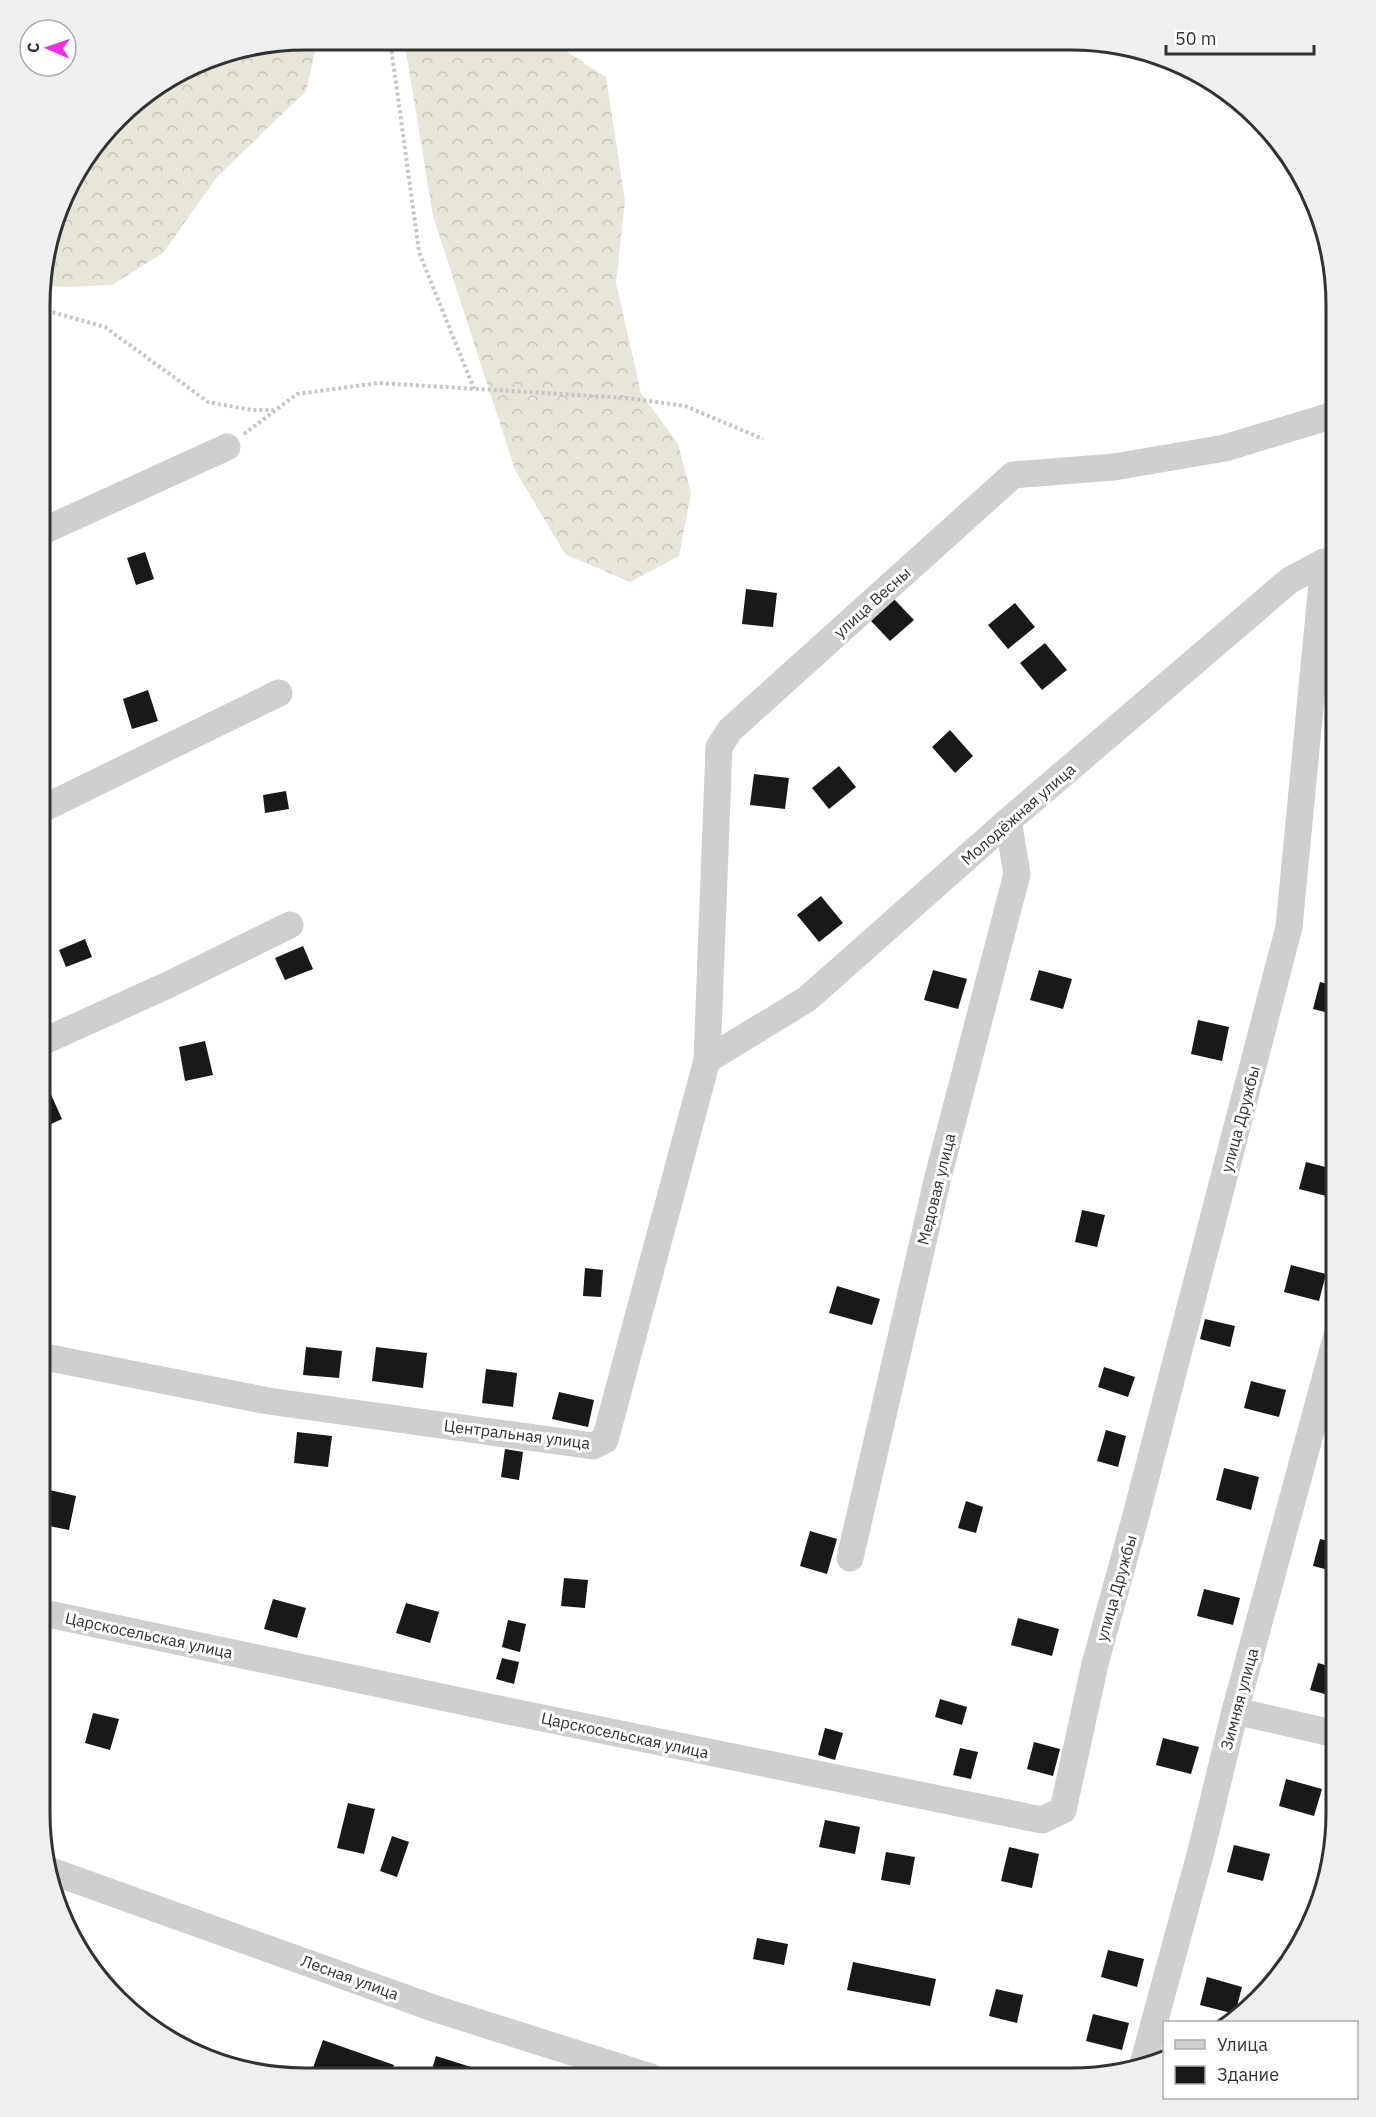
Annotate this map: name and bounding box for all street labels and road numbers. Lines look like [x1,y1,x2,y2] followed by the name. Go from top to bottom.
[829,562,915,642] street label: улица Весны
[957,759,1080,869] street label: Молодёжная улица
[1216,1063,1264,1175] street label: улица Дружбы
[912,1131,960,1247] street label: Медовая улица
[443,1415,592,1453] street label: Центральная улица
[1091,1532,1141,1644] street label: улица Дружбы
[63,1607,235,1663] street label: Царскосельская улица
[1216,1645,1262,1752] street label: Зимняя улица
[539,1707,711,1763] street label: Царскосельская улица
[298,1950,402,2004] street label: Лесная улица

